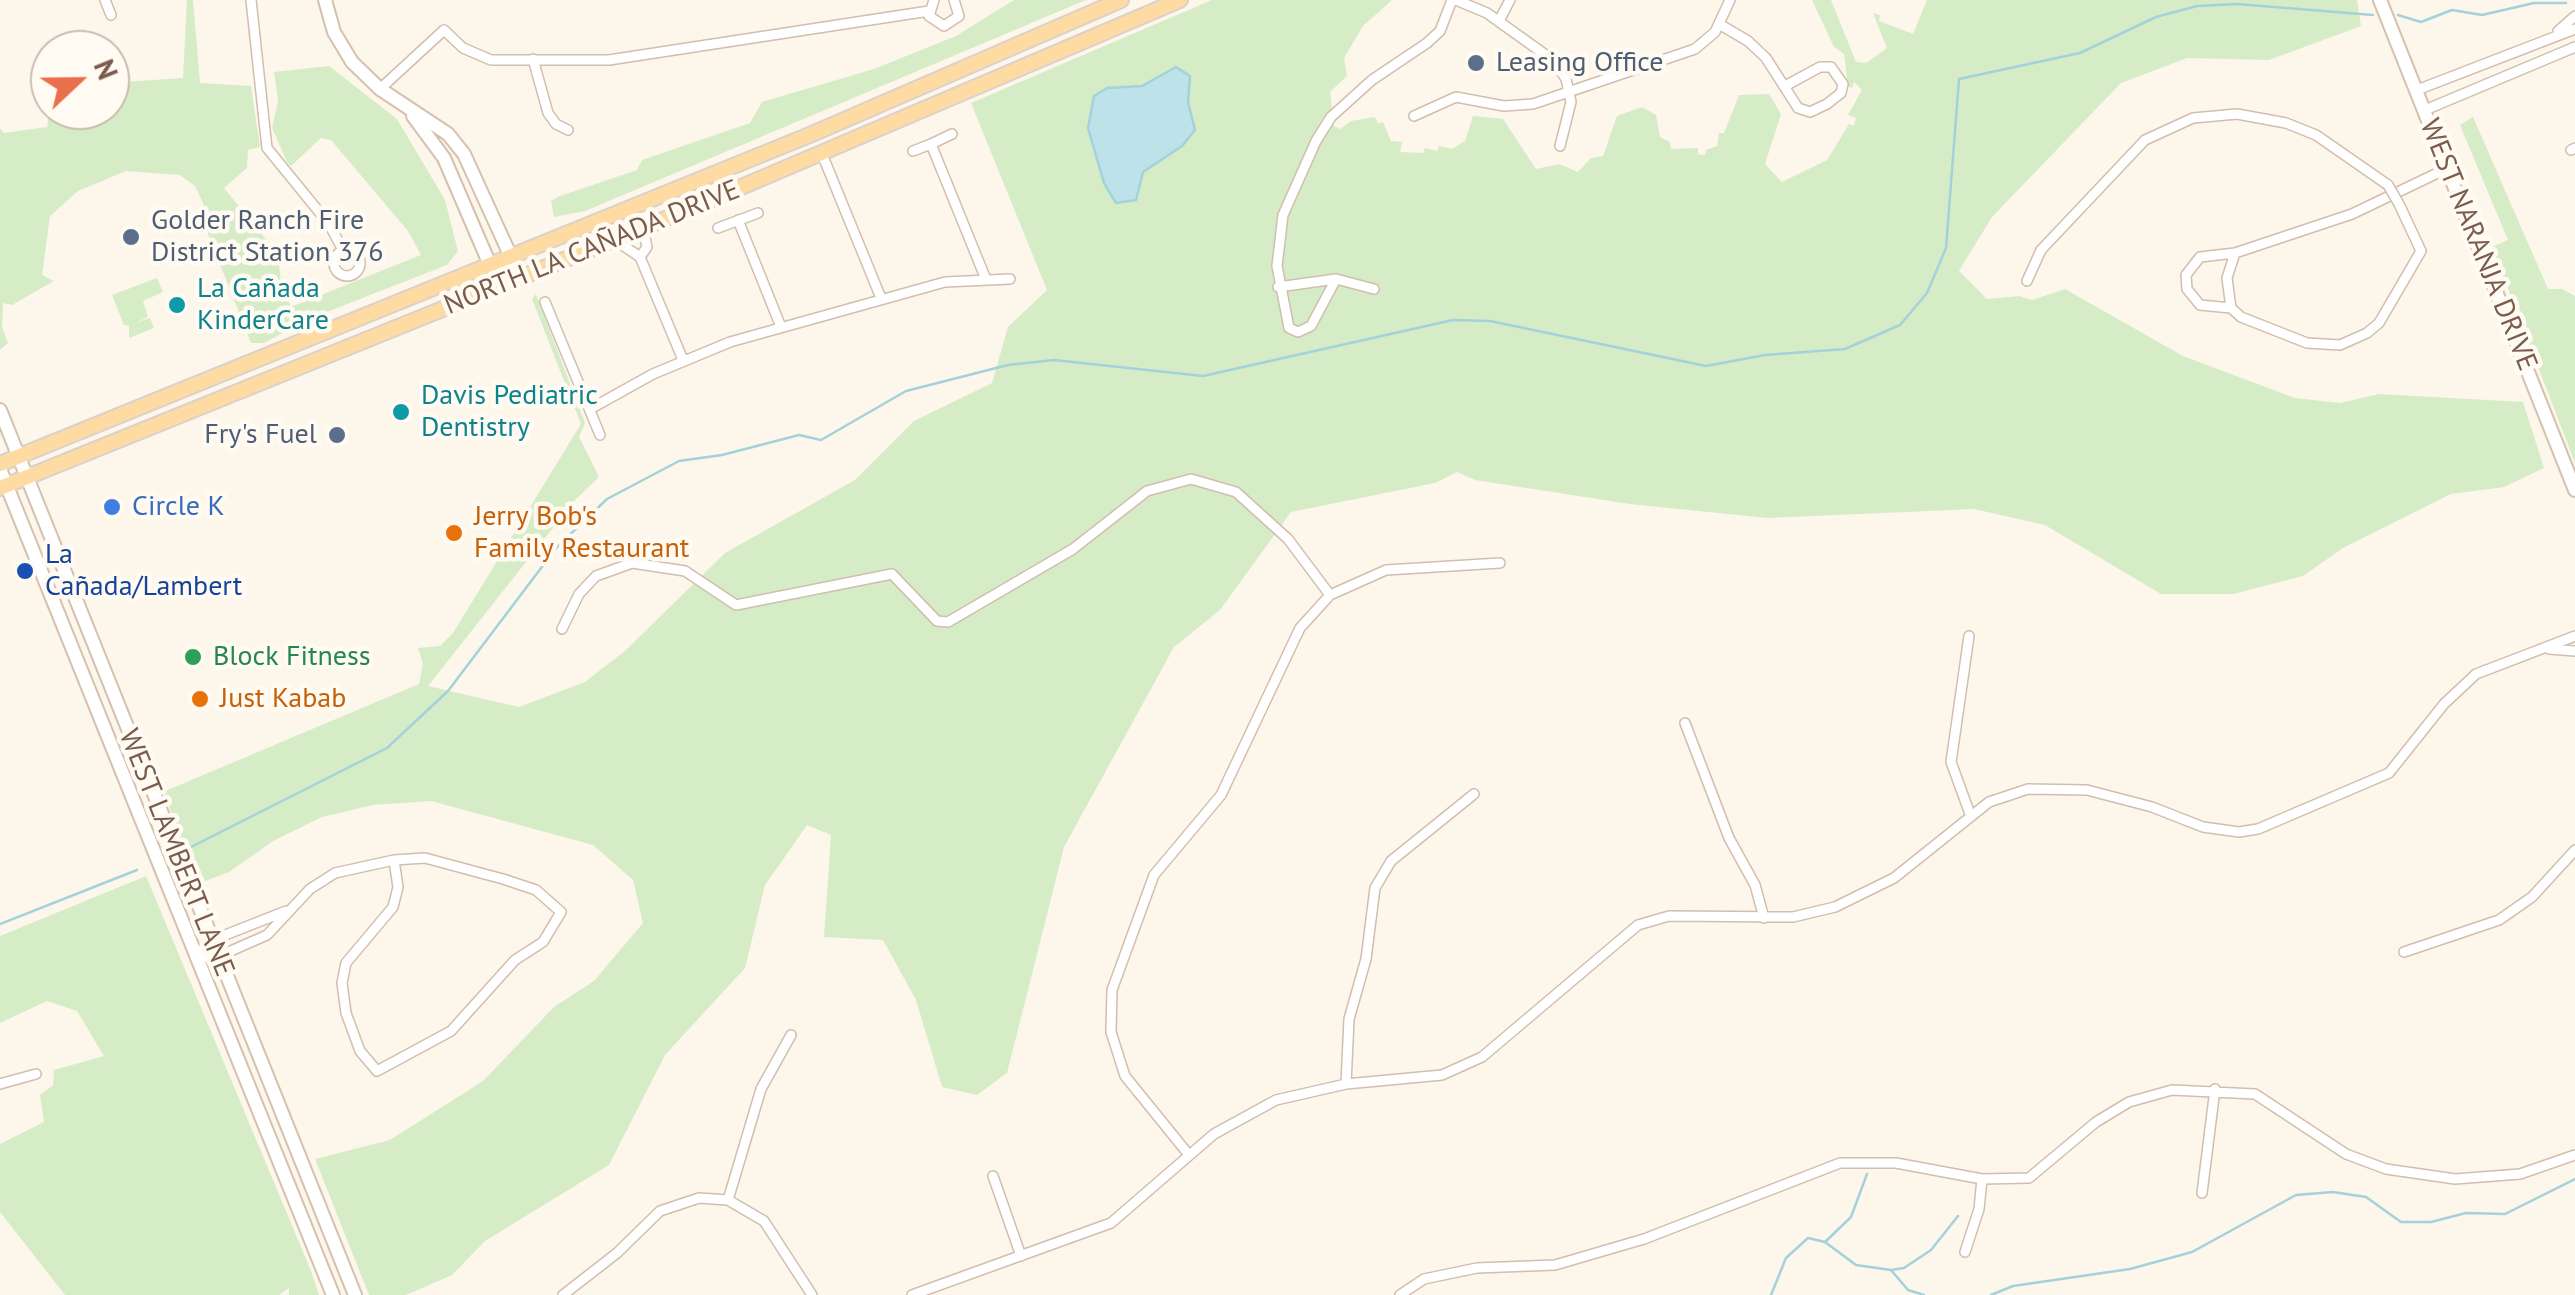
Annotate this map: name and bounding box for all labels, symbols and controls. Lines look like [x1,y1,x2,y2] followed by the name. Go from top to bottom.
[30,30,130,130] north arrow
[1496,46,1663,80] place label: Leasing Office
[1465,52,1487,74] marker: Leasing Office
[86,54,127,85] text: N
[2412,114,2544,376] street label: WEST NARANJA DRIVE
[439,173,745,323] street label: NORTH LA CAÑADA DRIVE
[151,204,384,270] place label: Golder Ranch Fire District Station 376
[120,226,142,248] marker: Golder Ranch Fire District Station 376
[197,272,329,338] place label: La Cañada KinderCare
[166,294,188,316] marker: La Cañada KinderCare
[421,379,598,445] place label: Davis Pediatric Dentistry
[390,401,412,423] marker: Davis Pediatric Dentistry
[204,418,317,452] place label: Fry's Fuel
[326,424,348,446] marker: Fry's Fuel
[132,490,225,524] place label: Circle K
[101,496,123,518] marker: Circle K
[474,500,689,566] place label: Jerry Bob's Family Restaurant
[443,522,465,544] marker: Jerry Bob's Family Restaurant
[45,538,242,604] place label: La Cañada/Lambert
[14,560,36,582] marker: La Cañada/Lambert
[213,640,371,674] place label: Block Fitness
[182,646,204,668] marker: Block Fitness
[220,682,346,716] place label: Just Kabab
[189,688,211,710] marker: Just Kabab
[111,725,241,981] street label: WEST LAMBERT LANE

